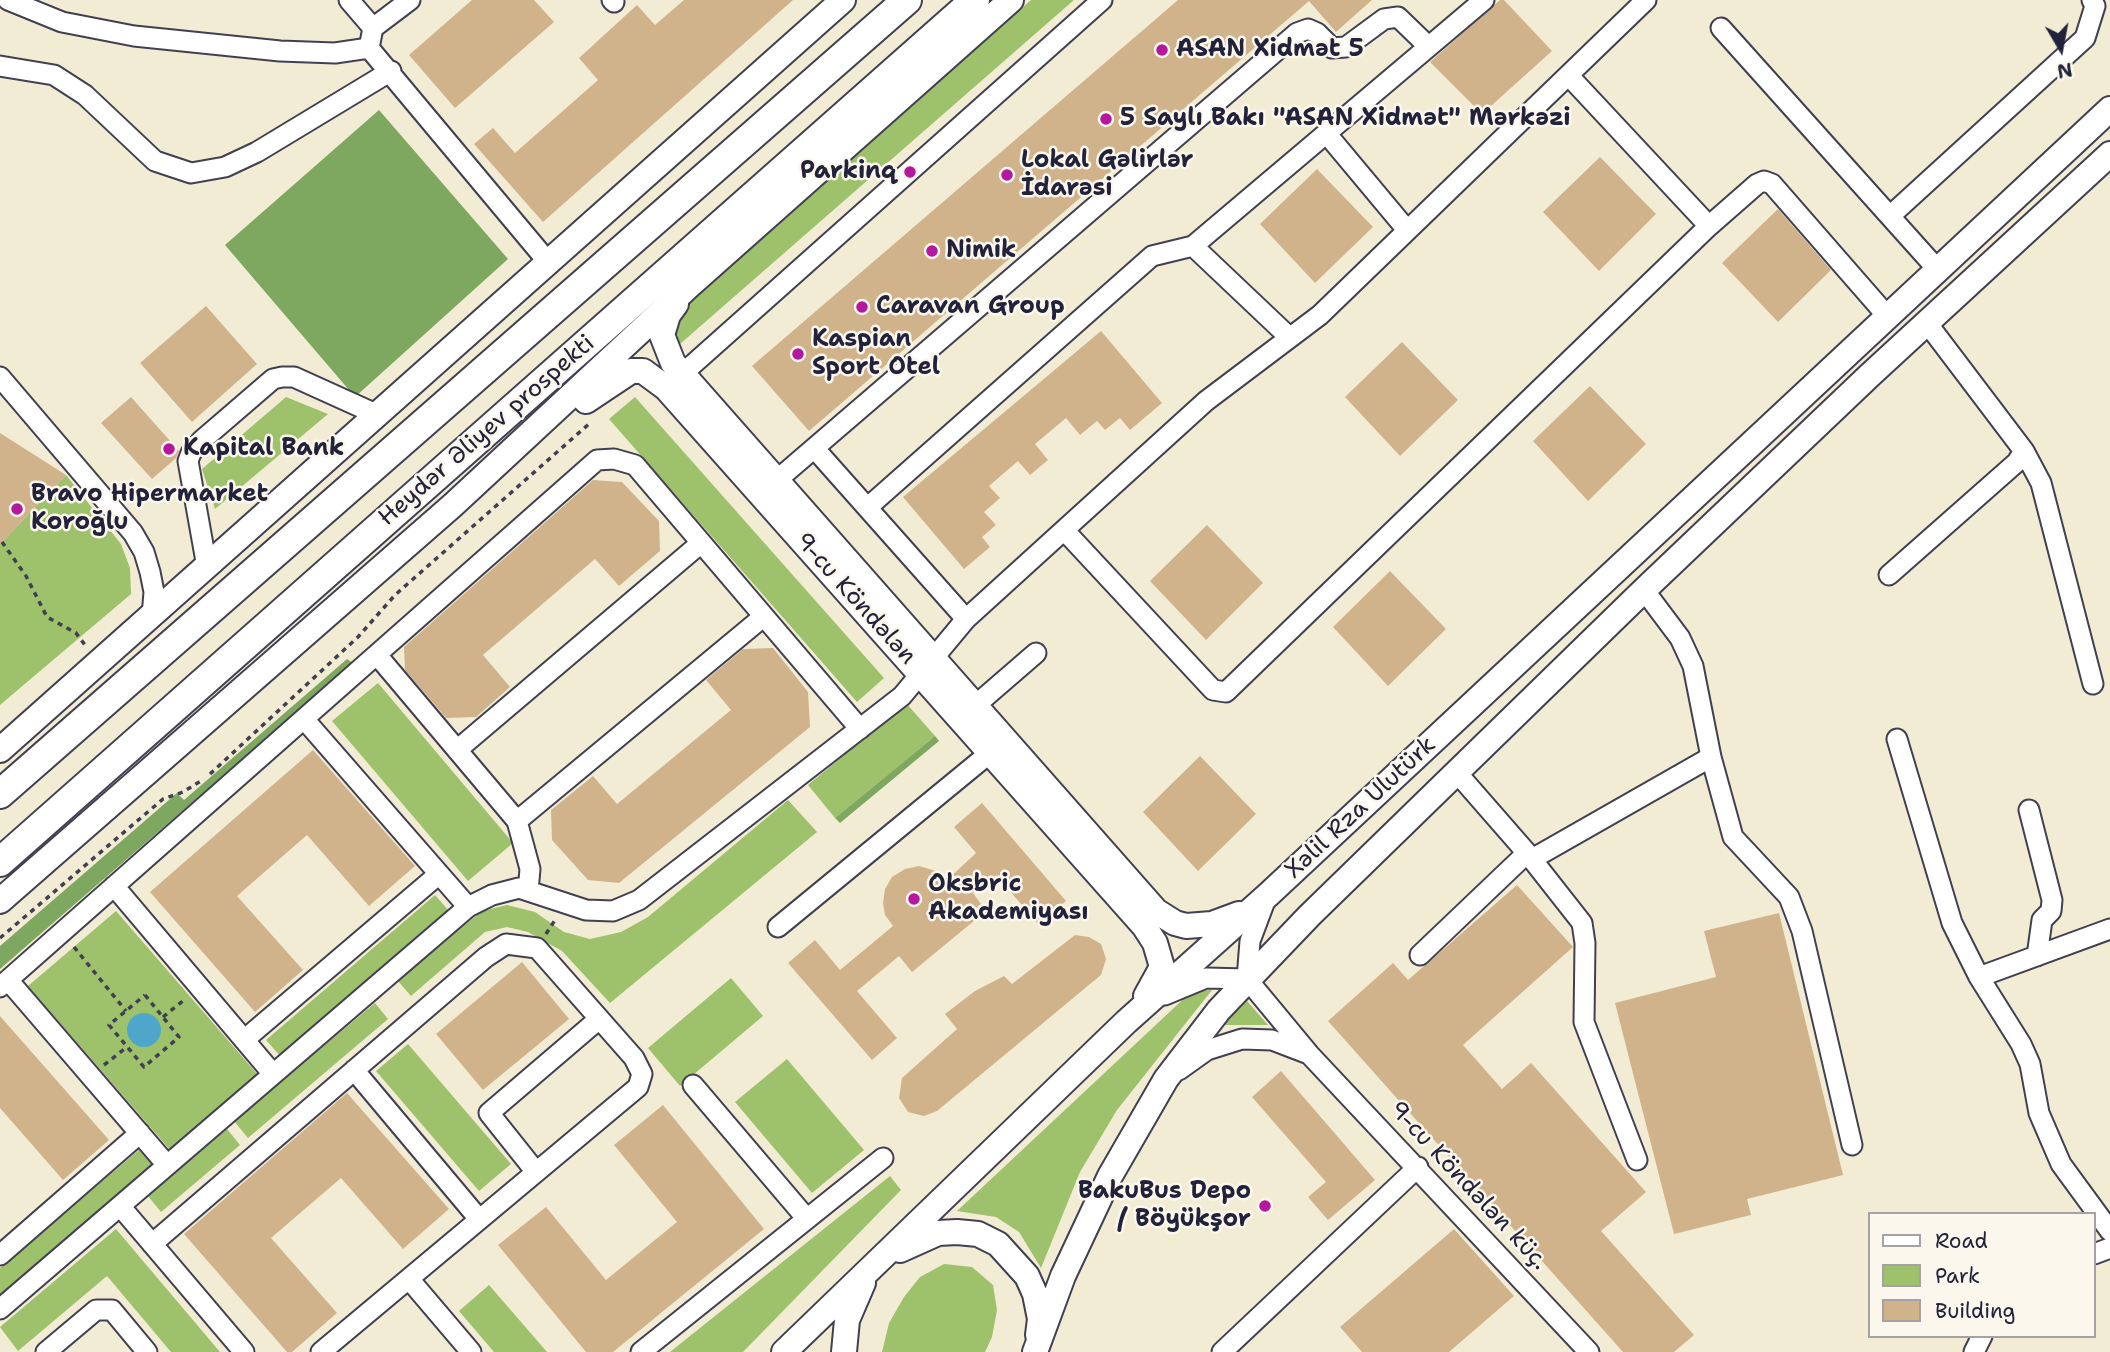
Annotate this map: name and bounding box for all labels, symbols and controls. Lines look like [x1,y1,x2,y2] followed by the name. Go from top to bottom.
[2026,14,2096,84] north arrow
[1176,36,1364,64] place label: ASAN Xidmət 5
[1154,42,1170,58] marker: ASAN Xidmət 5
[2055,57,2074,84] text: N
[1120,105,1571,133] place label: 5 Saylı Bakı "ASAN Xidmət" Mərkəzi
[1098,111,1114,127] marker: 5 Saylı Bakı "ASAN Xidmət" Mərkəzi
[1021,147,1193,203] place label: Lokal Gəlirlər İdarəsi
[800,158,896,186] place label: Parkinq
[902,164,918,180] marker: Parkinq
[999,167,1015,183] marker: Lokal Gəlirlər İdarəsi
[946,237,1016,265] place label: Nimik
[924,243,940,259] marker: Nimik
[876,293,1065,321] place label: Caravan Group
[854,299,870,315] marker: Caravan Group
[812,326,940,382] place label: Kaspian Sport Otel
[373,329,601,533] street label: Heydər Əliyev prospekti
[790,346,806,362] marker: Kaspian Sport Otel
[183,435,344,463] place label: Kapital Bank
[161,441,177,457] marker: Kapital Bank
[31,481,268,537] place label: Bravo Hipermarket Koroğlu
[9,501,25,517] marker: Bravo Hipermarket Koroğlu
[788,527,922,671] street label: 9-cu Köndələn
[1280,731,1442,885] street label: Xəlil Rza Ulutürk
[928,871,1089,927] place label: Oksbric Akademiyası
[906,891,922,907] marker: Oksbric Akademiyası
[1382,1096,1554,1276] street label: 9-cu Köndələn küç.
[1078,1178,1251,1234] place label: BakuBus Depo / Böyükşor
[1257,1198,1273,1214] marker: BakuBus Depo / Böyükşor
[1868,1212,2096,1338] legend
[1935,1227,1988,1255] text: Road
[1935,1262,1980,1290] text: Park
[1935,1297,2015,1325] text: Building

